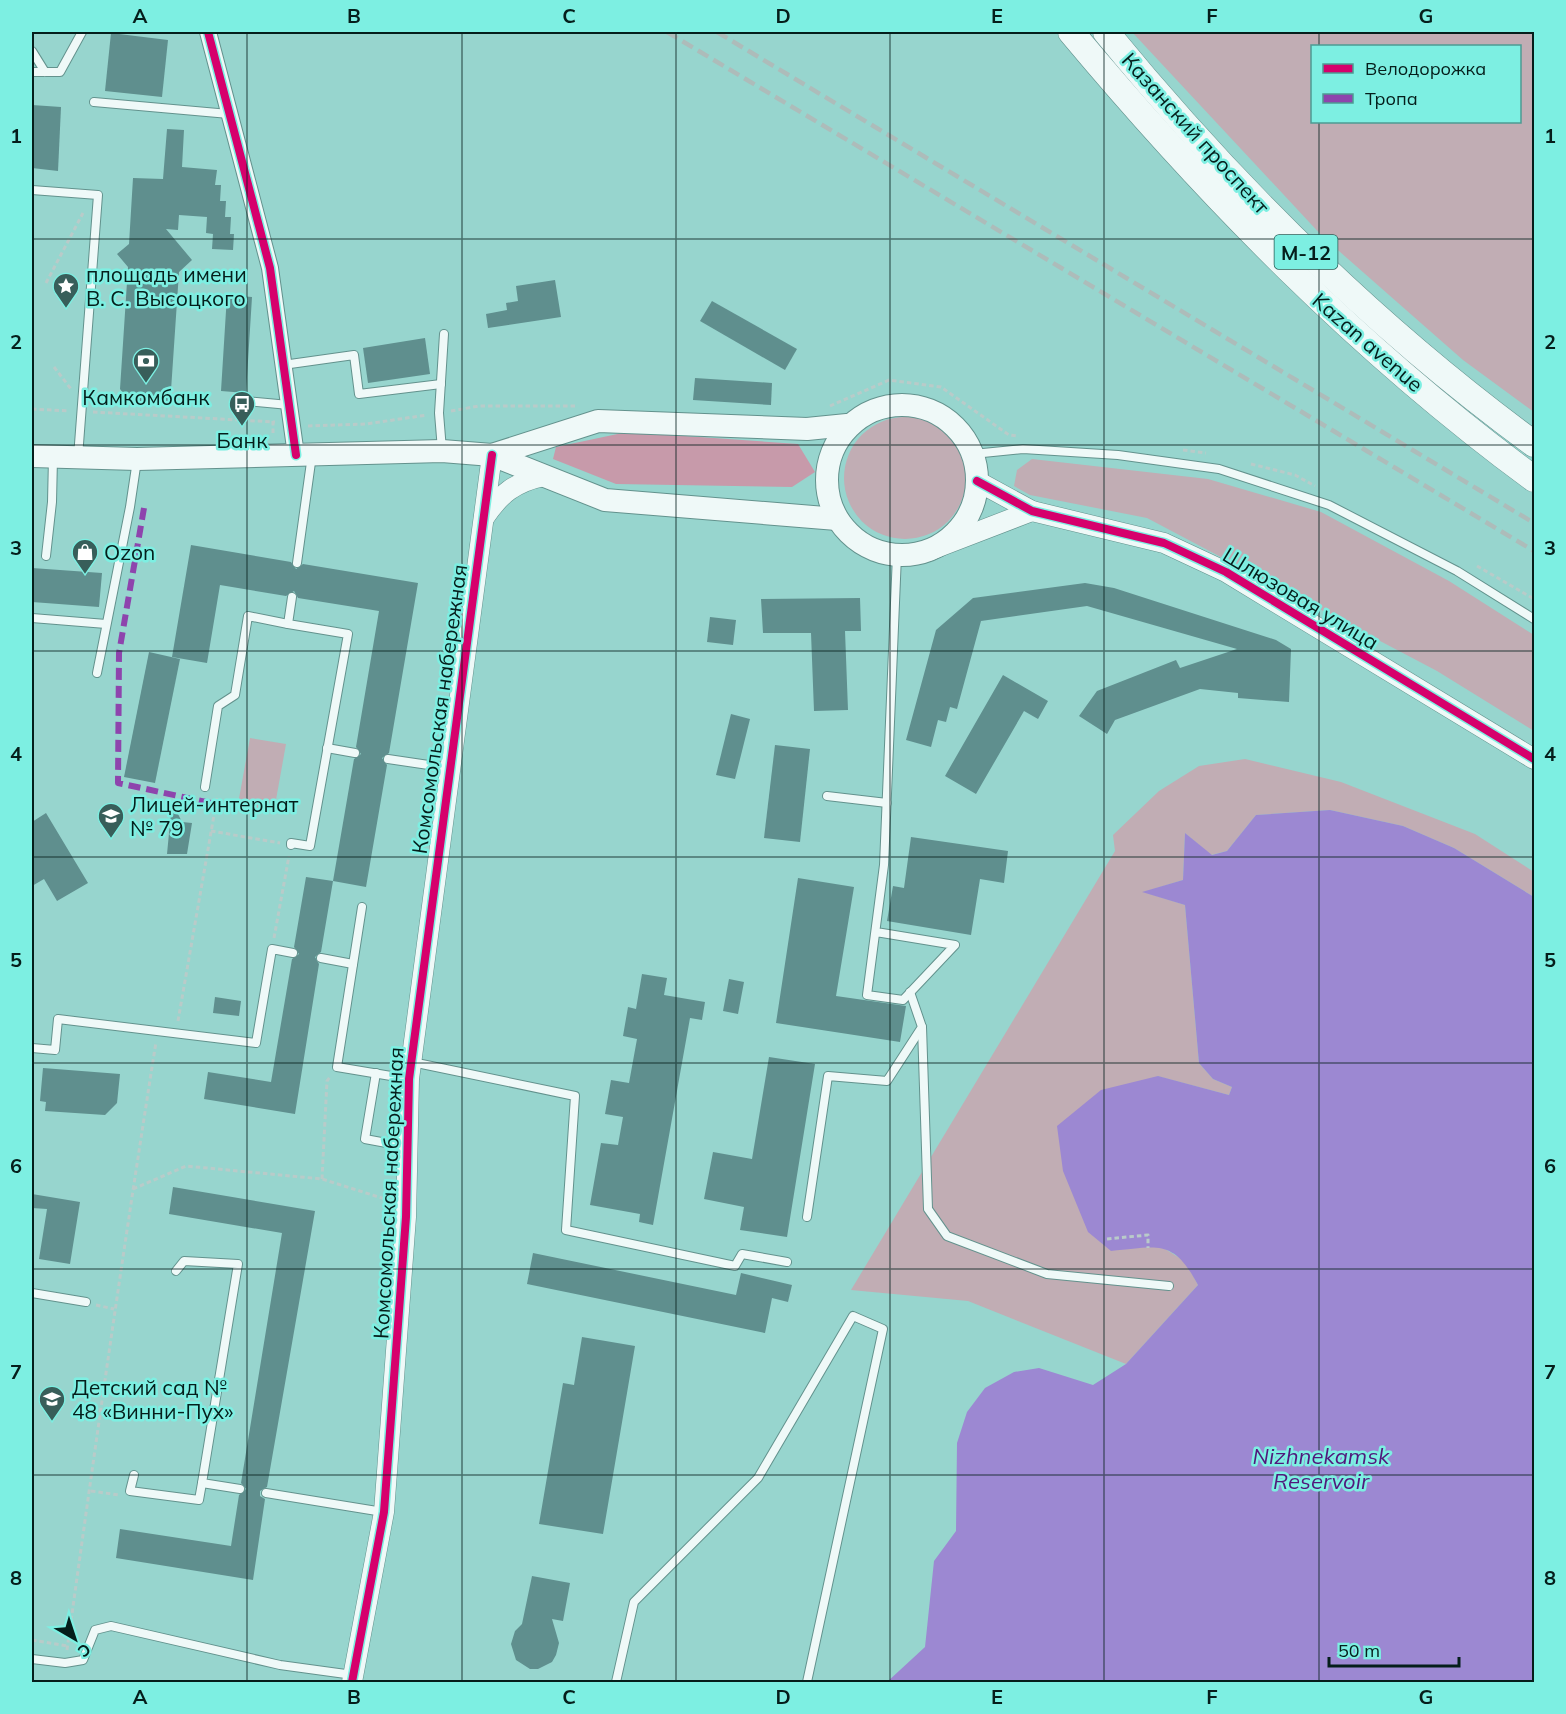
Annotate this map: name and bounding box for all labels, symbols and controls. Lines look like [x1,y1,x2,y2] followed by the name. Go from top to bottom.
[133,3,148,28] text: A
[347,3,361,28] text: B
[562,3,576,28] text: C
[775,3,791,28] text: D
[991,3,1003,28] text: E
[1206,3,1218,28] text: F
[1419,3,1433,28] text: G
[1311,45,1521,123] legend
[1117,47,1276,219] street label: Казанский проспект
[1365,57,1486,80] text: Велодорожка
[1365,87,1418,110] text: Тропа
[10,123,22,148] text: 1
[1544,123,1556,148] text: 1
[1274,235,1338,269] road number: М-12
[86,261,247,311] place label: площадь имени В. С. Высоцкого
[51,271,81,309] place icon: площадь имени В. С. Высоцкого
[1307,287,1429,397] street label: Kazan avenue
[10,329,22,354] text: 2
[1544,329,1556,354] text: 2
[131,346,161,384] bank icon: Камкомбанк
[82,384,210,410] place label: Камкомбанк
[227,389,257,427] bus stop icon: Банк
[217,427,268,453] place label: Банк
[10,535,22,560] text: 3
[1544,535,1556,560] text: 3
[70,537,100,575] shop icon: Ozon
[104,539,155,565] place label: Ozon
[1218,541,1384,655] street label: Шлюзовая улица
[406,563,472,855] street label: Комсомольская набережная
[10,741,22,766] text: 4
[1544,741,1556,766] text: 4
[130,791,299,841] place label: Лицей-интернат № 79
[96,801,126,839] school or university icon: Лицей-интернат № 79
[10,947,22,972] text: 5
[1544,947,1556,972] text: 5
[367,1046,409,1340] street label: Комсомольская набережная
[10,1153,22,1178] text: 6
[1544,1153,1556,1178] text: 6
[10,1359,22,1384] text: 7
[1544,1359,1556,1384] text: 7
[72,1374,233,1424] place label: Детский сад № 48 «Винни-Пух»
[37,1384,67,1422] school or university icon: Детский сад № 48 «Винни-Пух»
[1253,1442,1390,1495] water label: Nizhnekamsk Reservoir
[10,1565,22,1590] text: 8
[1544,1565,1556,1590] text: 8
[45,1609,105,1669] north arrow
[1329,1630,1460,1668] scale bar
[74,1639,95,1662] text: С
[1338,1639,1380,1662] text: 50 m
[133,1684,148,1709] text: A
[347,1684,361,1709] text: B
[562,1684,576,1709] text: C
[775,1684,791,1709] text: D
[991,1684,1003,1709] text: E
[1206,1684,1218,1709] text: F
[1419,1684,1433,1709] text: G

